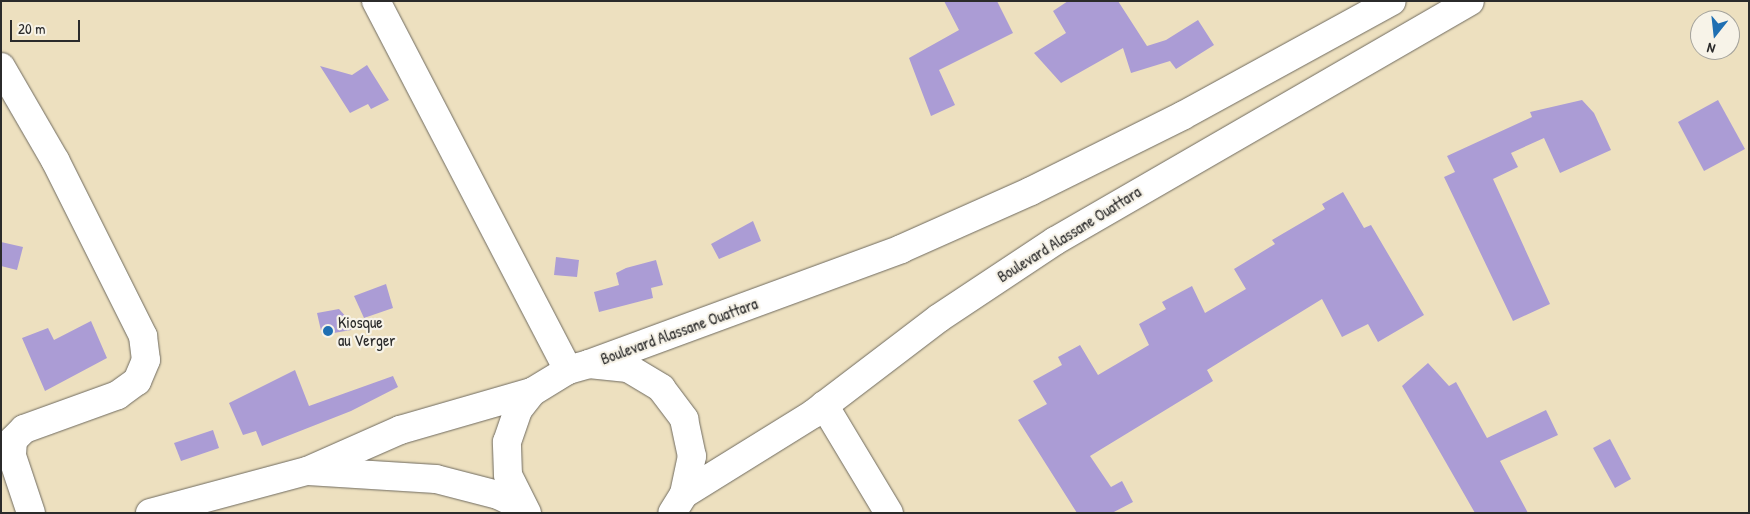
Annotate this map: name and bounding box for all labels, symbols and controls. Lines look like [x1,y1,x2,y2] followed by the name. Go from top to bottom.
[12,10,82,42] scale bar
[1690,10,1740,60] north arrow
[18,18,45,39] text: 20 m
[1705,39,1717,59] text: N
[994,182,1144,286] street label: Boulevard Alassane Ouattara
[598,294,760,368] street label: Boulevard Alassane Ouattara
[338,312,396,350] place label: Kiosque au Verger
[322,325,334,337] marker: Kiosque au Verger

